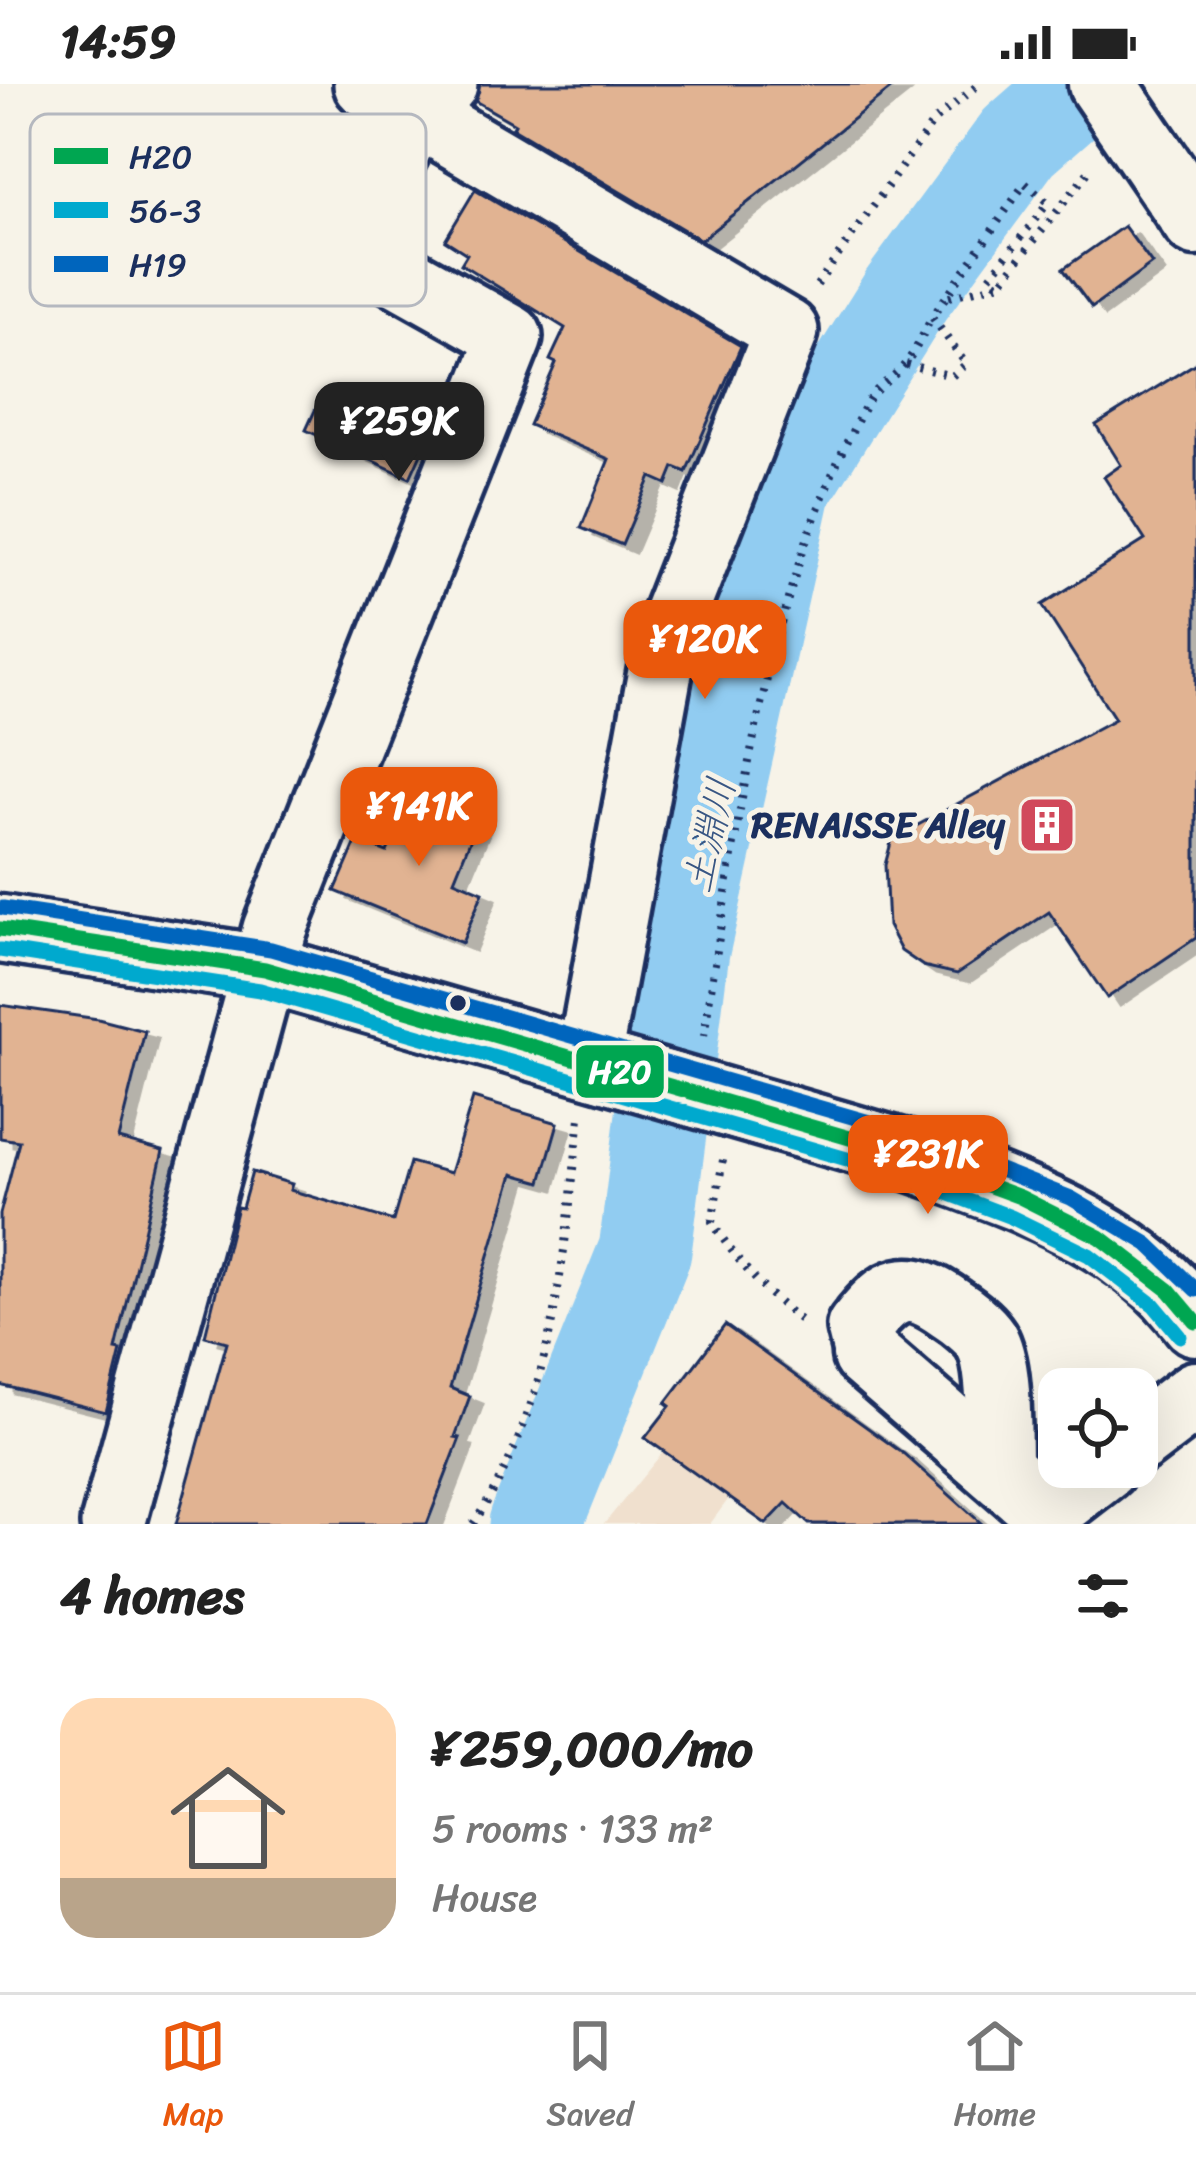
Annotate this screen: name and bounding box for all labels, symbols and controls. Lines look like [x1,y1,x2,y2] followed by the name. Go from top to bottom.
[60,2,176,82] text: 14:59
[30,114,426,306] legend
[129,128,192,186] text: H20
[129,182,201,240] text: 56-3
[129,236,187,294] text: H19
[315,382,483,484] pin: ¥259K
[341,386,457,455] text: ¥259K
[621,600,789,702] pin: ¥120K
[650,604,760,673] text: ¥120K
[335,767,503,869] pin: ¥141K
[662,770,756,900] water label: 土淵川
[367,771,471,840] text: ¥141K
[750,793,1006,857] place label: RENAISSE Alley
[1016,794,1078,856] building icon: RENAISSE Alley
[447,992,469,1014] unlabelled marker
[574,1043,666,1100] line badge: H20
[588,1043,652,1101] text: H20
[844,1115,1012,1217] pin: ¥231K
[875,1119,981,1188] text: ¥231K
[1038,1368,1158,1488] map controls
[1038,1368,1158,1488] button: locate
[60,1551,244,1641] text: 4 homes
[1070,1563,1136,1629] icon: filters
[432,1704,753,1794] text: ¥259,000/mo
[156,1746,300,1890] icon: home
[432,1794,713,1863] text: 5 rooms · 133 m²
[432,1863,537,1932] text: House
[160,2013,226,2143] tab: Map
[546,2013,633,2143] tab: Saved
[953,2013,1036,2143] tab: Home

